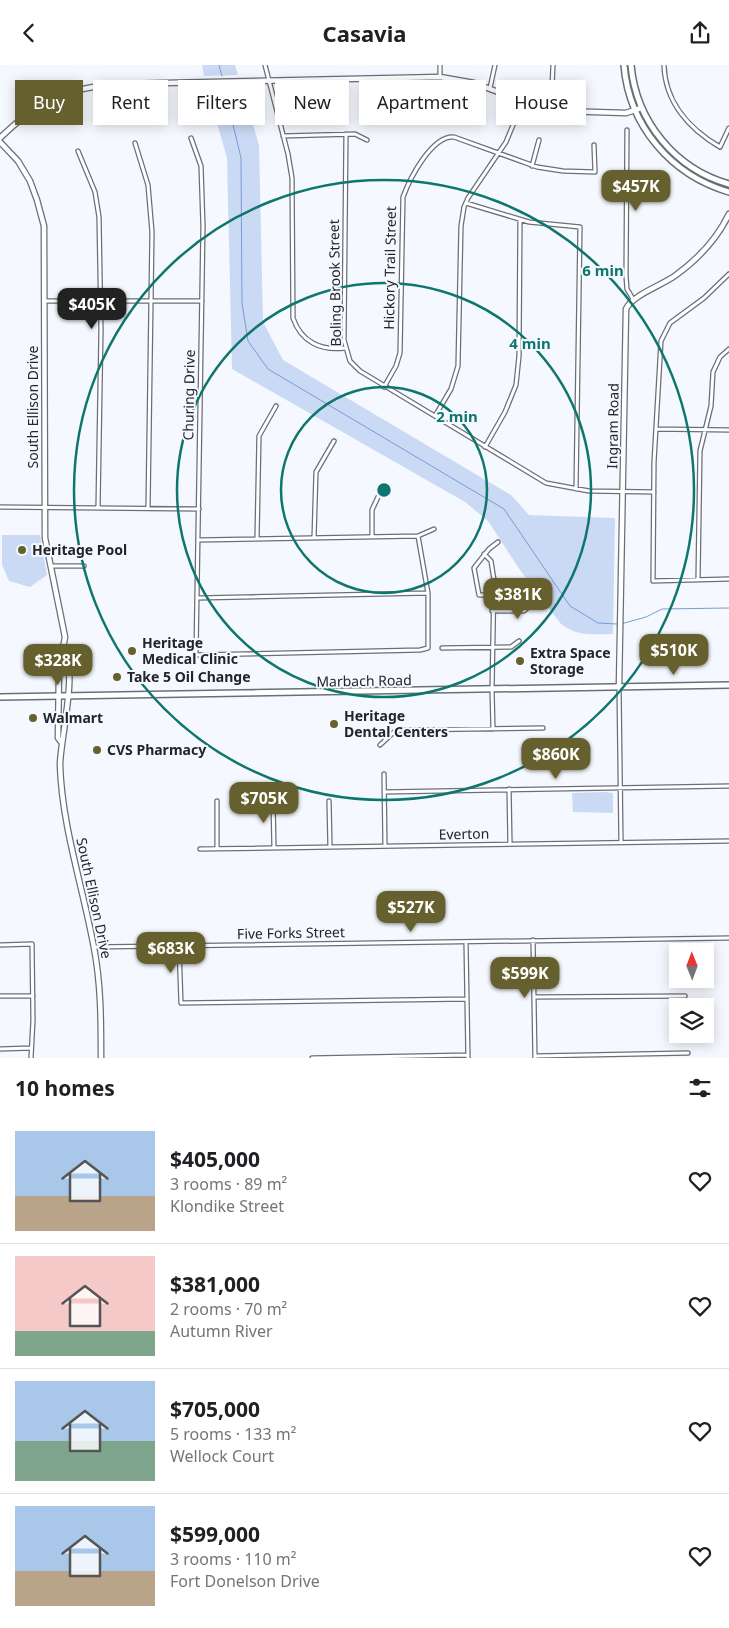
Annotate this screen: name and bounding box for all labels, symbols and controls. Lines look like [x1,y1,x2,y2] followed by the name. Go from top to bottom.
[323,18,406,48] text: Casavia
[15,19,43,47] icon: back
[686,19,714,47] icon: share
[15,80,83,125] chip: Buy
[93,80,168,125] chip: Rent
[178,80,265,125] chip: Filters
[275,80,349,125] chip: New
[359,80,486,125] chip: Apartment
[496,80,586,125] chip: House
[601,169,671,212] pin: $457K
[612,175,660,197] text: $457K
[379,206,400,330] street label: Hickory Trail Street
[324,219,345,347] street label: Boling Brook Street
[582,260,624,280] text: 6 min
[57,287,127,330] pin: $405K
[68,293,116,315] text: $405K
[509,333,551,353] text: 4 min
[23,345,42,468] street label: South Ellison Drive
[178,349,199,441] street label: Churing Drive
[602,383,623,469] street label: Ingram Road
[436,406,478,426] text: 2 min
[375,481,393,499] centre of rings
[32,540,127,559] place label: Heritage Pool
[16,544,28,556] marker: Heritage Pool
[483,577,553,620] pin: $381K
[494,583,542,605] text: $381K
[142,633,238,668] place label: Heritage Medical Clinic
[639,633,709,676] pin: $510K
[650,639,698,661] text: $510K
[23,643,93,686] pin: $328K
[530,643,611,678] place label: Extra Space Storage
[126,645,138,657] marker: Heritage Medical Clinic
[34,649,82,671] text: $328K
[514,655,526,667] marker: Extra Space Storage
[127,667,251,686] place label: Take 5 Oil Change
[316,670,412,691] street label: Marbach Road
[111,671,123,683] marker: Take 5 Oil Change
[344,706,448,741] place label: Heritage Dental Centers
[43,708,103,727] place label: Walmart
[27,712,39,724] marker: Walmart
[328,718,340,730] marker: Heritage Dental Centers
[521,737,591,780] pin: $860K
[107,740,206,759] place label: CVS Pharmacy
[532,743,580,765] text: $860K
[91,744,103,756] marker: CVS Pharmacy
[229,781,299,824] pin: $705K
[240,787,288,809] text: $705K
[438,824,490,843] street label: Everton
[72,836,117,960] street label: South Ellison Drive
[376,891,446,933] pin: $527K
[387,896,435,918] text: $527K
[237,922,345,943] street label: Five Forks Street
[136,931,206,974] pin: $683K
[147,937,195,959] text: $683K
[669,943,714,987] north arrow
[669,943,714,1043] map controls
[490,957,560,999] pin: $599K
[501,962,549,984] text: $599K
[669,998,714,1043] button: layers
[15,1074,115,1102] text: 10 homes
[686,1074,714,1102] icon: filters
[170,1145,260,1173] text: $405,000
[55,1151,115,1211] icon: home
[686,1167,714,1195] icon: heart
[170,1173,287,1195] text: 3 rooms · 89 m²
[170,1195,284,1217] text: Klondike Street
[170,1270,260,1298] text: $381,000
[55,1276,115,1336] icon: home
[686,1292,714,1320] icon: heart
[170,1298,287,1320] text: 2 rooms · 70 m²
[170,1320,273,1342] text: Autumn River
[170,1395,260,1423] text: $705,000
[55,1401,115,1461] icon: home
[686,1417,714,1445] icon: heart
[170,1423,296,1445] text: 5 rooms · 133 m²
[170,1445,274,1467] text: Wellock Court
[170,1520,260,1548] text: $599,000
[55,1526,115,1586] icon: home
[686,1542,714,1570] icon: heart
[170,1548,296,1570] text: 3 rooms · 110 m²
[170,1570,320,1592] text: Fort Donelson Drive

